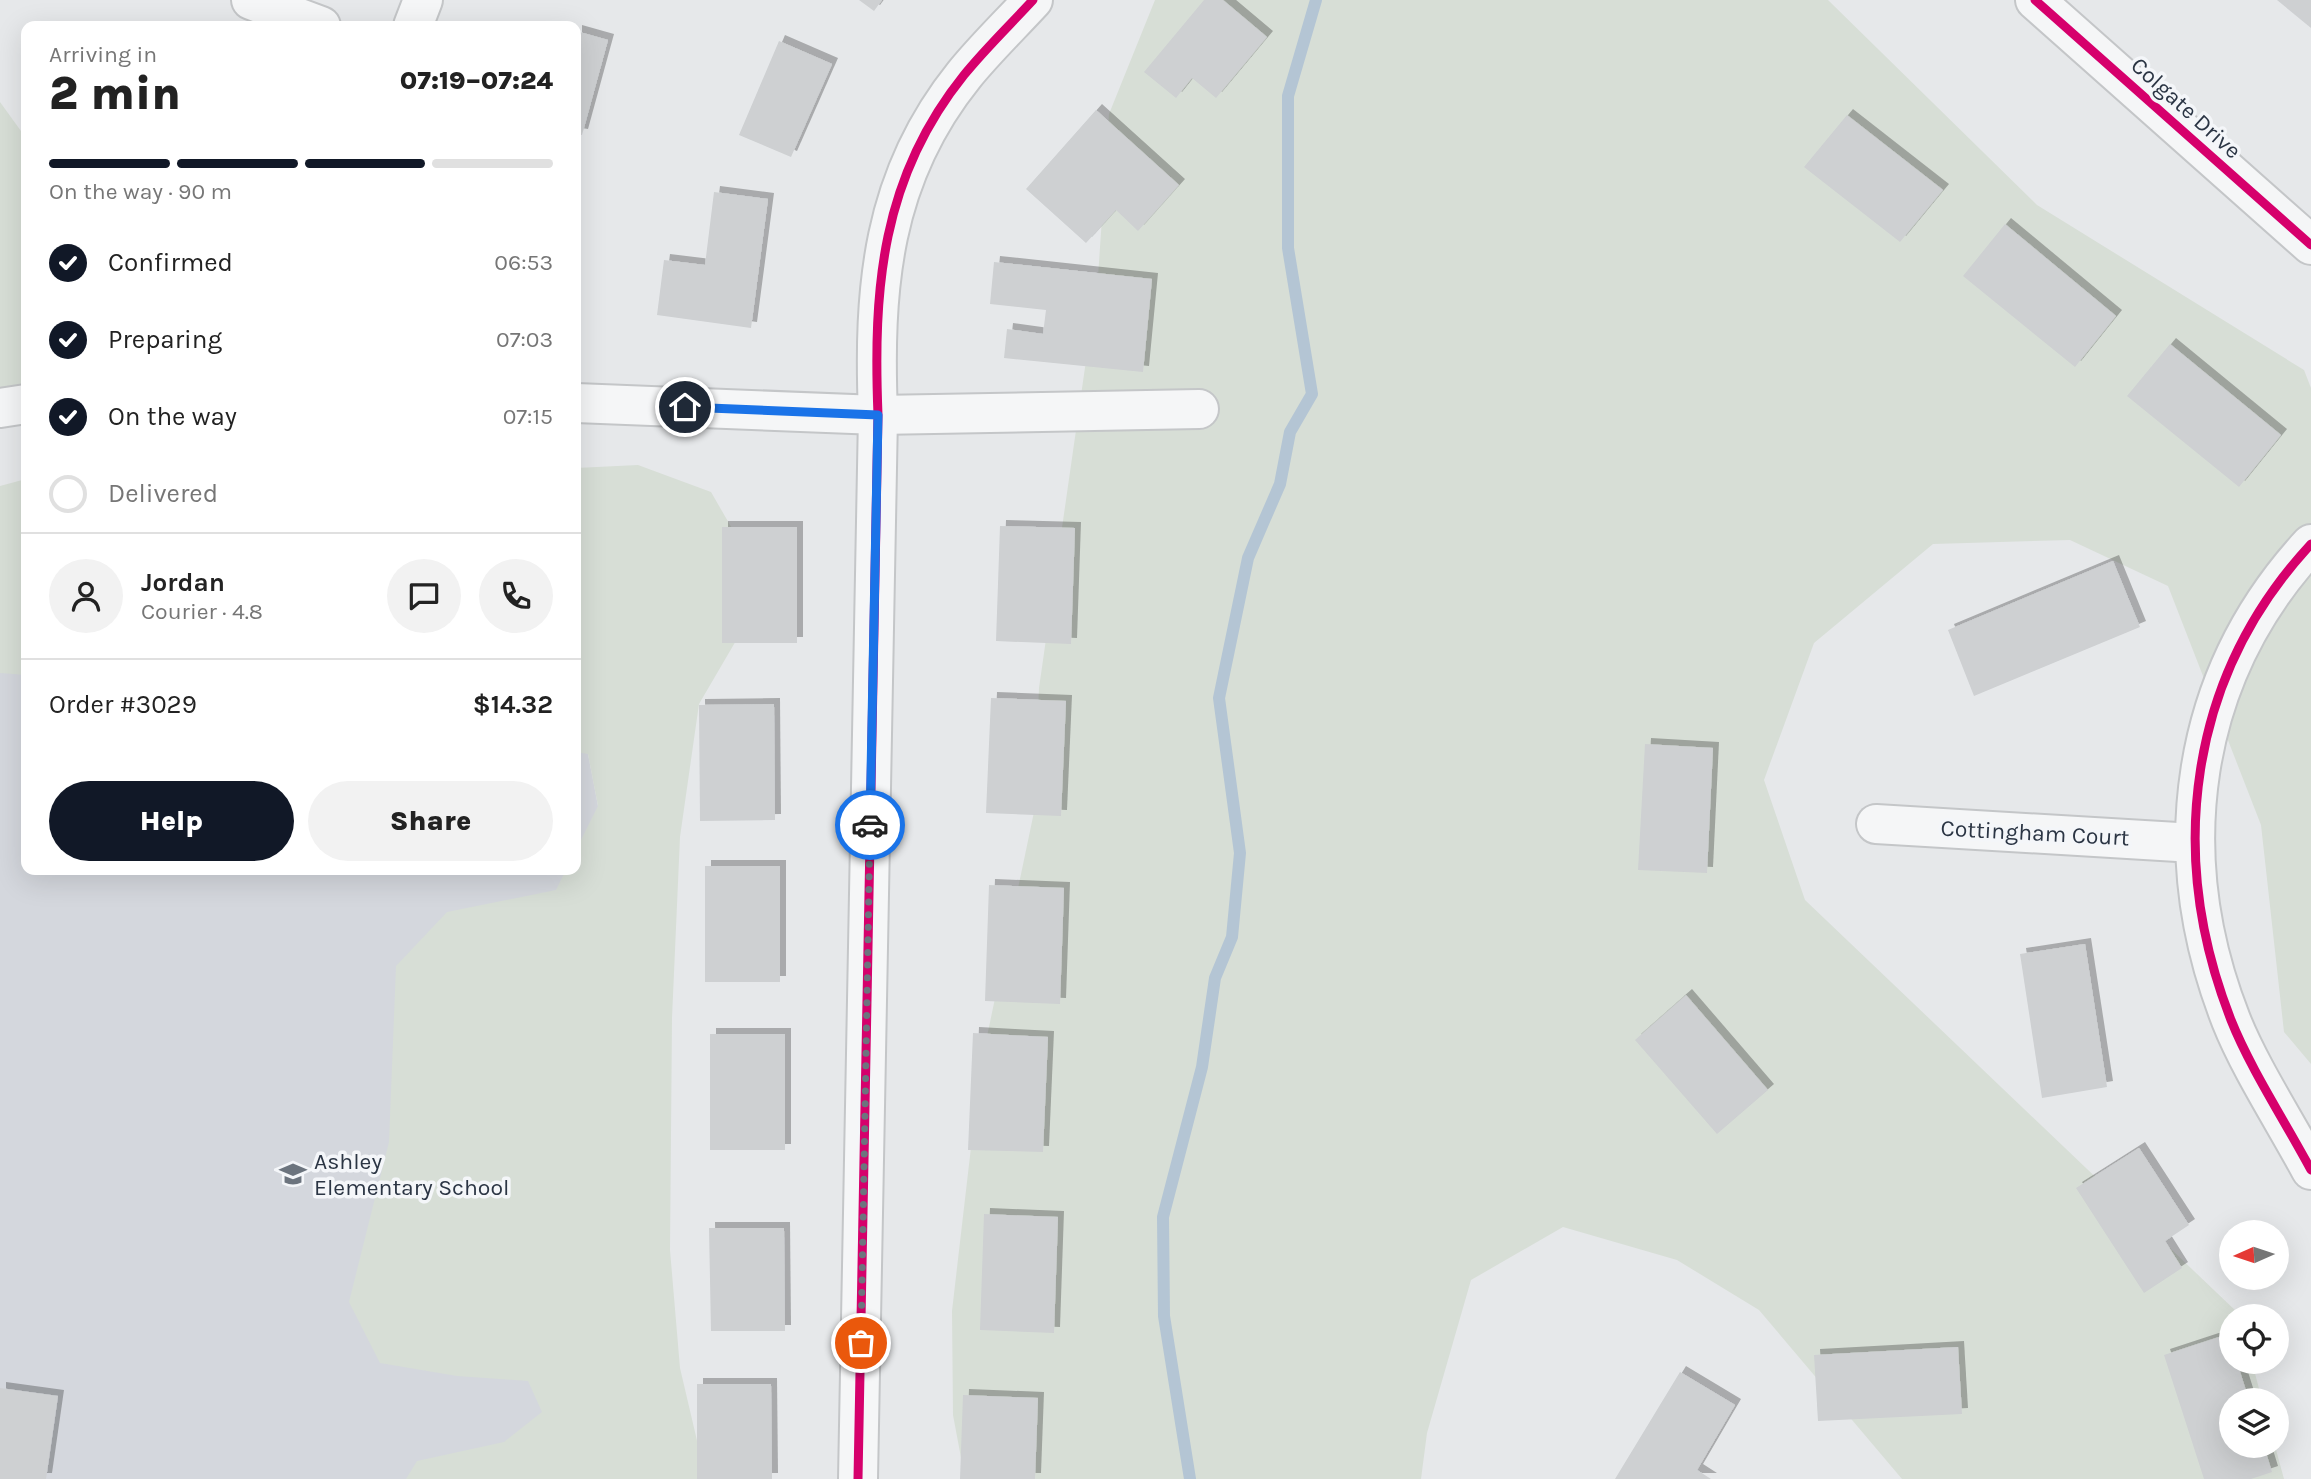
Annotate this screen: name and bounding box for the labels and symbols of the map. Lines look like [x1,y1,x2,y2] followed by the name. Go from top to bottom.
[2126,52,2246,164] street label: Colgate Drive
[655,377,715,437] pin
[835,790,905,860] courier
[1940,815,2130,851] street label: Cottingham Court
[314,1148,509,1201] place label: Ashley Elementary School
[278,1159,308,1189] school or university icon: Ashley Elementary School
[2219,1220,2289,1290] north arrow
[831,1313,891,1373] pin

